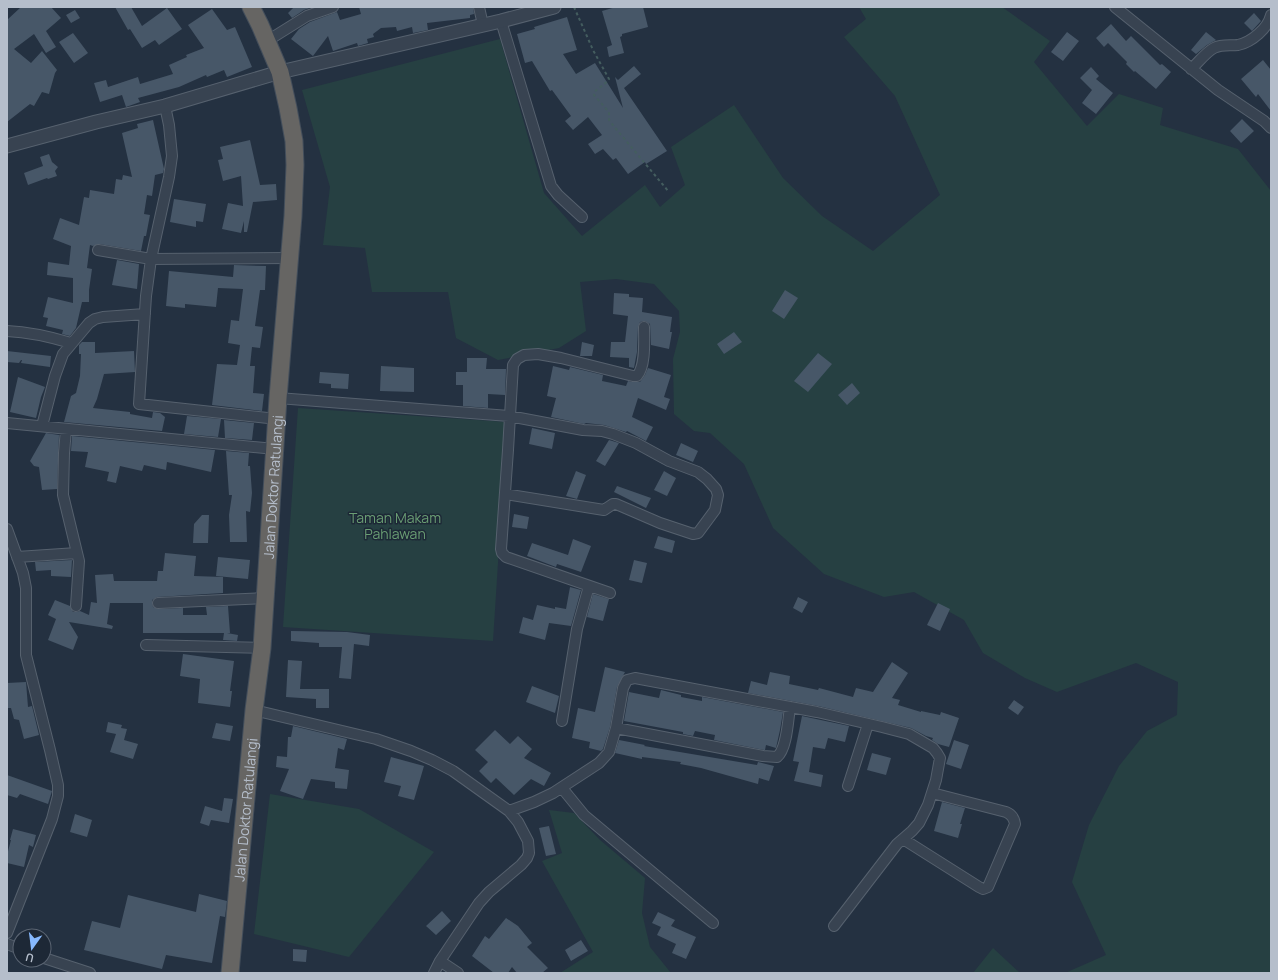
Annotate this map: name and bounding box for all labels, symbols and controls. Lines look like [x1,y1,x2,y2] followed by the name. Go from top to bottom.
[258,414,286,559] street label: Jalan Doktor Ratulangi
[349,508,441,543] park label: Taman Makam Pahlawan
[229,737,261,882] street label: Jalan Doktor Ratulangi
[12,928,52,968] north arrow
[24,950,35,966] text: U

